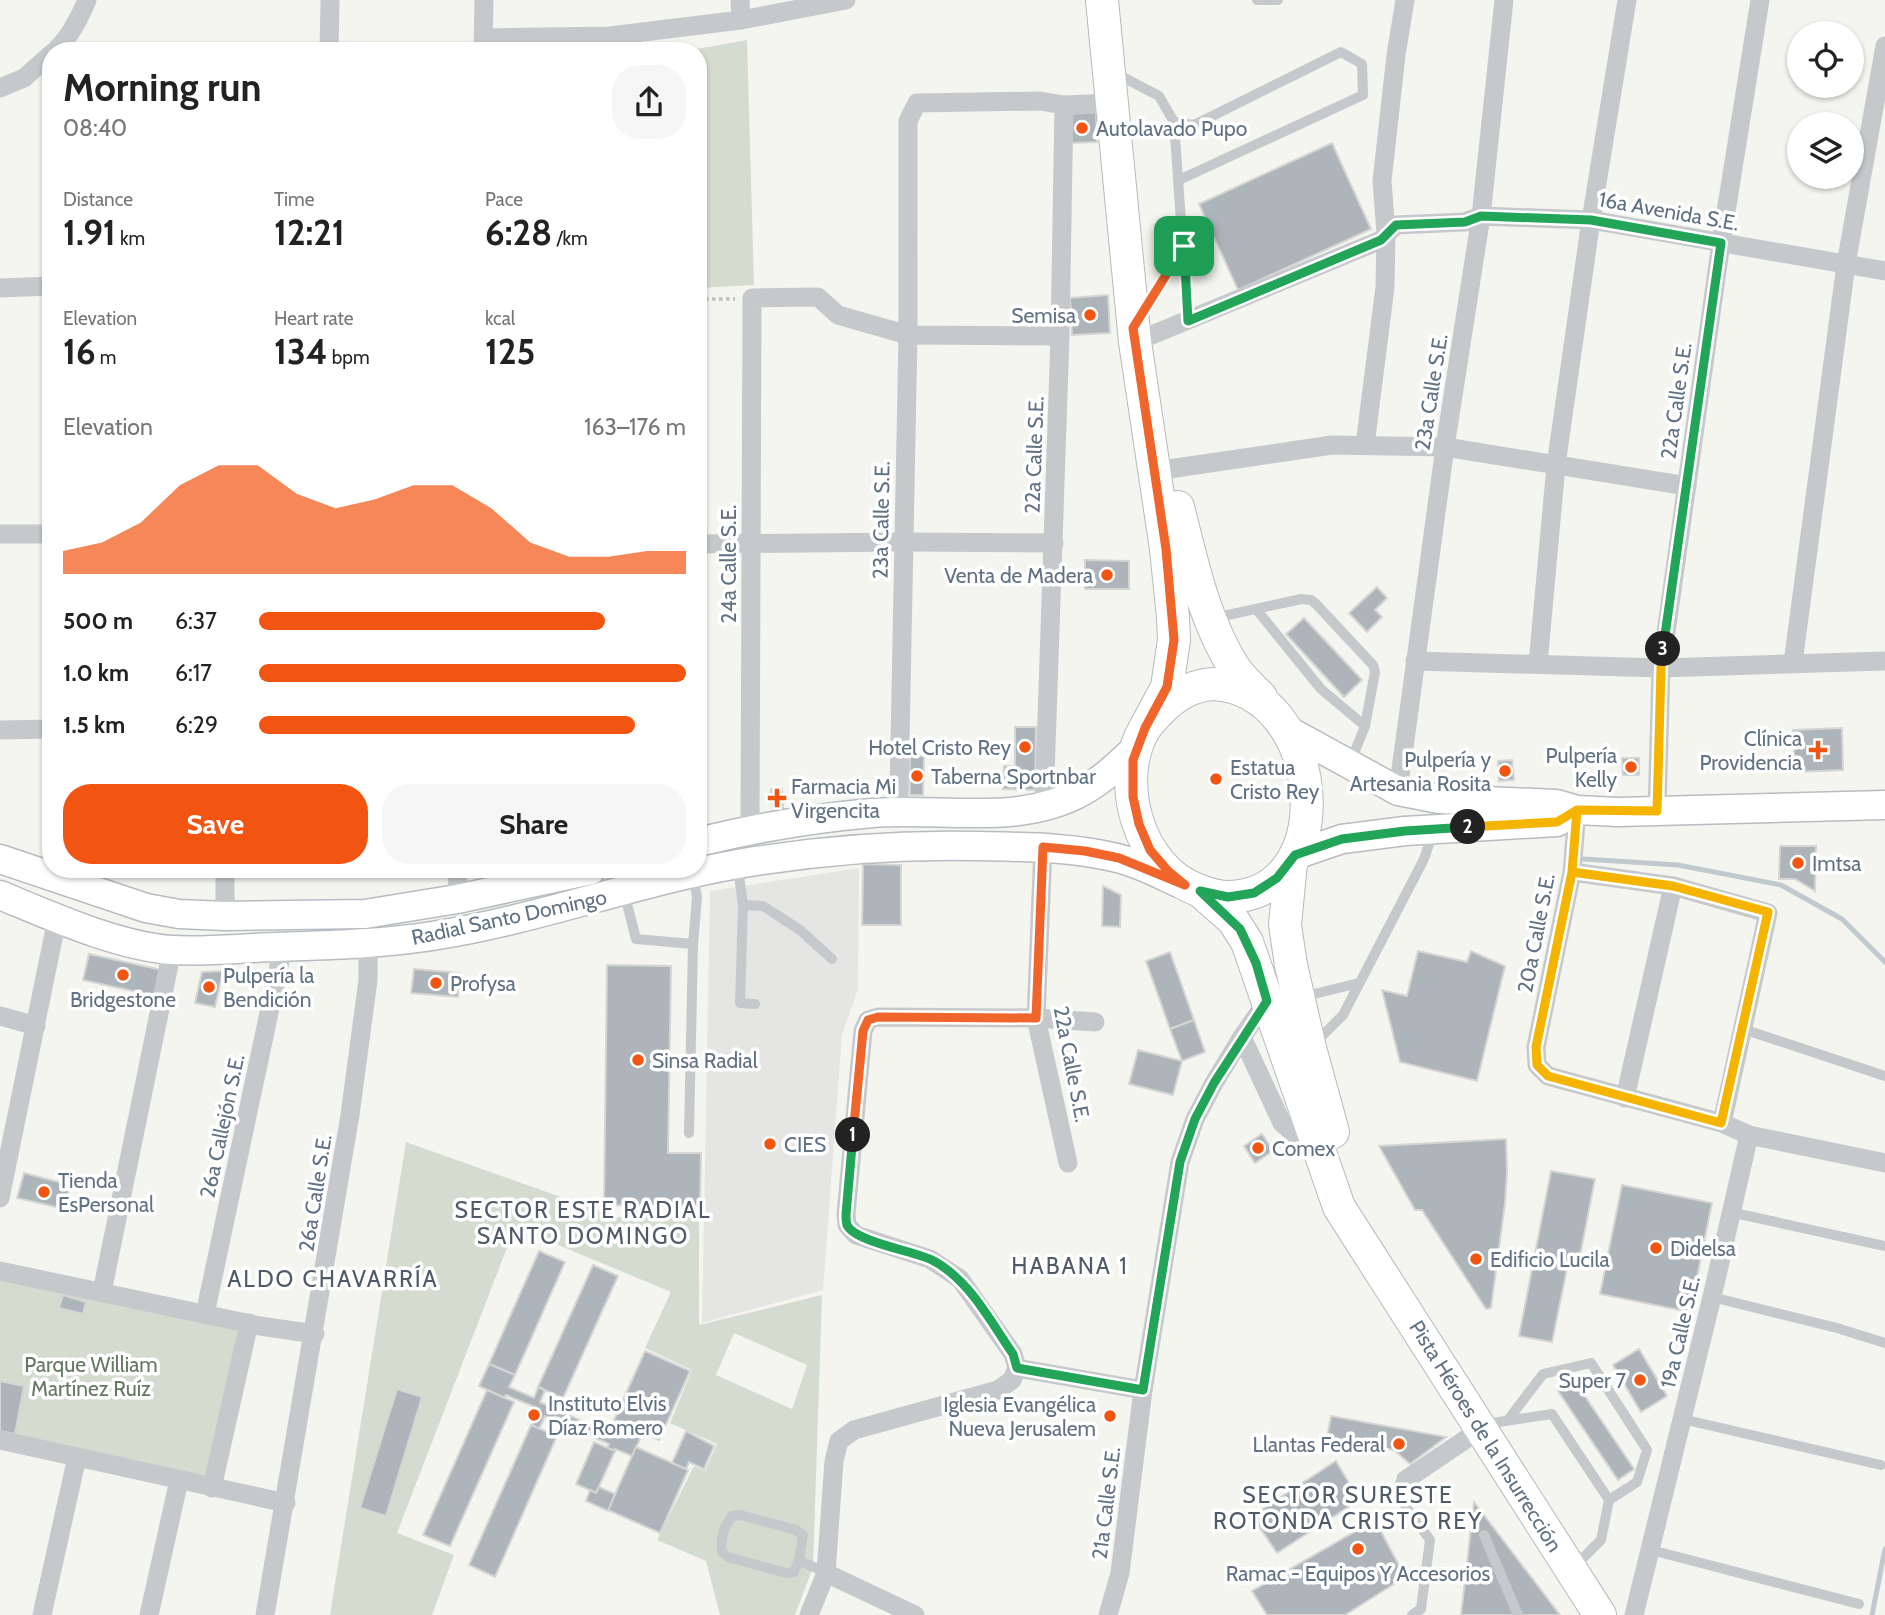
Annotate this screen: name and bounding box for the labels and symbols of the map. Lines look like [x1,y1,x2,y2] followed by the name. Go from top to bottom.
[1096,116,1247,141] place label: Autolavado Pupo
[1074,120,1090,136] marker: Autolavado Pupo
[1597,186,1741,236] street label: 16a Avenida S.E.
[1154,216,1214,276] pin
[1011,303,1076,328] place label: Semisa
[1082,307,1098,323] marker: Semisa
[1409,332,1453,452] street label: 23a Calle S.E.
[1655,341,1697,461] street label: 22a Calle S.E.
[1019,396,1049,514] street label: 22a Calle S.E.
[867,461,895,579] street label: 23a Calle S.E.
[716,505,741,623] street label: 24a Calle S.E.
[944,563,1093,588] place label: Venta de Madera
[1099,567,1115,583] marker: Venta de Madera
[1646,632,1680,666] pin: 3
[1699,726,1802,775] place label: Clínica Providencia
[868,735,1011,760] place label: Hotel Cristo Rey
[1017,739,1033,755] marker: Hotel Cristo Rey
[1808,740,1828,760] marker: Clínica Providencia
[1546,743,1617,792] place label: Pulpería Kelly
[1350,747,1491,796] place label: Pulpería y Artesania Rosita
[1230,755,1320,804] place label: Estatua Cristo Rey
[1623,759,1639,775] marker: Pulpería Kelly
[1497,763,1513,779] marker: Pulpería y Artesania Rosita
[931,764,1096,789] place label: Taberna Sportnbar
[909,768,925,784] marker: Taberna Sportnbar
[1208,771,1224,787] marker: Estatua Cristo Rey
[791,774,896,823] place label: Farmacia Mi Virgencita
[769,790,785,806] marker: Farmacia Mi Virgencita
[1450,810,1486,844] pin: 2
[1812,851,1861,876] place label: Imtsa
[1790,855,1806,871] marker: Imtsa
[1512,871,1560,995] street label: 20a Calle S.E.
[409,884,609,950] street label: Radial Santo Domingo
[223,963,314,1012] place label: Pulpería la Bendición
[115,967,131,983] marker: Bridgestone
[450,971,516,996] place label: Profysa
[428,975,444,991] marker: Profysa
[201,979,217,995] marker: Pulpería la Bendición
[70,987,176,1012] place label: Bridgestone
[1048,1004,1096,1124] street label: 22a Calle S.E.
[652,1048,758,1073] place label: Sinsa Radial
[195,1052,250,1200] street label: 26a Callejón S.E.
[630,1052,646,1068] marker: Sinsa Radial
[836,1118,870,1152] pin: 1
[293,1132,337,1254] street label: 26a Calle S.E.
[784,1132,826,1157] place label: CIES
[762,1136,778,1152] marker: CIES
[1272,1136,1335,1161] place label: Comex
[1250,1140,1266,1156] marker: Comex
[58,1168,154,1217] place label: Tienda EsPersonal
[36,1184,52,1200] marker: Tienda EsPersonal
[454,1196,712,1250] district label: SECTOR ESTE RADIAL SANTO DOMINGO
[1670,1236,1736,1261] place label: Didelsa
[1648,1240,1664,1256] marker: Didelsa
[1490,1247,1609,1272] place label: Edificio Lucila
[1468,1251,1484,1267] marker: Edificio Lucila
[1011,1252,1129,1280] district label: HABANA 1
[227,1264,439,1293] district label: ALDO CHAVARRÍA
[1655,1273,1705,1391] street label: 19a Calle S.E.
[1404,1316,1568,1556] street label: Pista Héroes de la Insurrección
[24,1352,158,1401] park label: Parque William Martínez Ruíz
[1558,1368,1626,1393] place label: Super 7
[1632,1372,1648,1388] marker: Super 7
[548,1391,667,1440] place label: Instituto Elvis Díaz Romero
[943,1392,1096,1441] place label: Iglesia Evangélica Nueva Jerusalem
[526,1407,542,1423] marker: Instituto Elvis Díaz Romero
[1102,1408,1118,1424] marker: Iglesia Evangélica Nueva Jerusalem
[1253,1432,1385,1457] place label: Llantas Federal
[1391,1436,1407,1452] marker: Llantas Federal
[1087,1445,1125,1561] street label: 21a Calle S.E.
[1213,1481,1483,1535] district label: SECTOR SURESTE ROTONDA CRISTO REY
[1350,1541,1366,1557] marker: Ramac - Equipos Y Accesorios
[1226,1561,1491,1586] place label: Ramac - Equipos Y Accesorios

